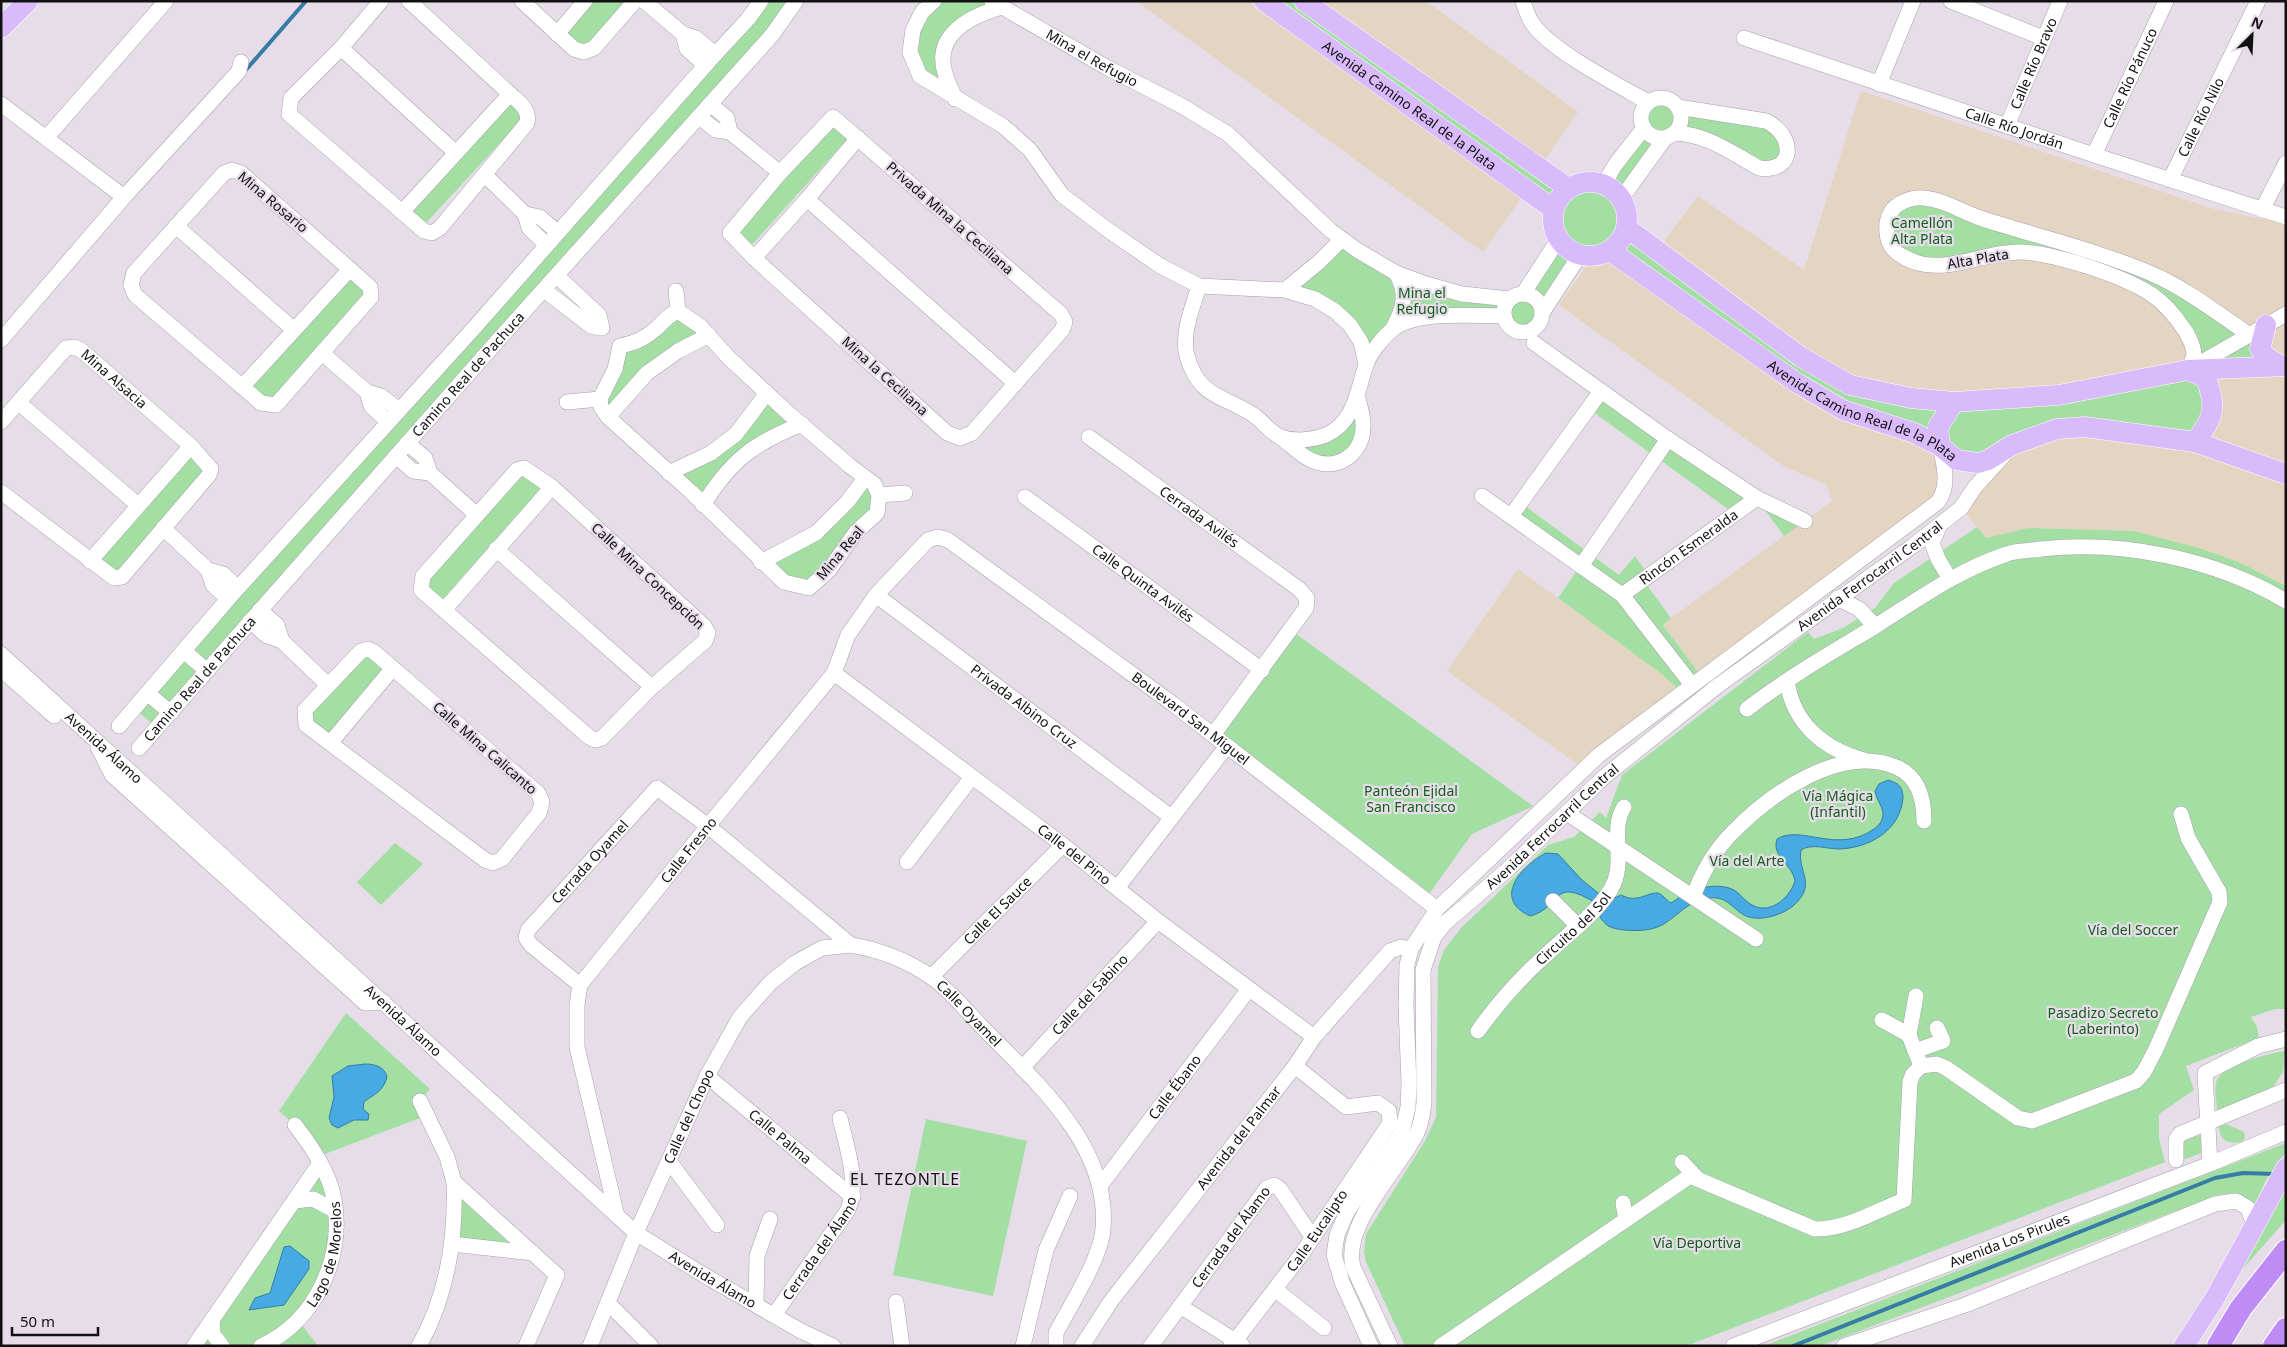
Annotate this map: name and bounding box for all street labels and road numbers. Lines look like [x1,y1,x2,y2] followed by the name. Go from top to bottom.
[2005,14,2061,112] street label: Calle Río Bravo
[1043,24,1141,91] street label: Mina el Refugio
[2098,24,2161,131] street label: Calle Río Pánuco
[1319,36,1501,174] street label: Avenida Camino Real de la Plata
[2173,74,2228,160] street label: Calle Río Nilo
[1963,103,2066,153] street label: Calle Río Jordán
[883,157,1018,278] street label: Privada Mina la Ceciliana
[234,167,312,237] street label: Mina Rosario
[1946,244,2010,273] street label: Alta Plata
[407,307,528,441] street label: Camino Real de Pachuca
[838,332,933,420] street label: Mina la Ceciliana
[77,344,151,413] street label: Mina Alsacia
[1764,355,1961,465] street label: Avenida Camino Real de la Plata
[1156,481,1243,552] street label: Cerrada Avilés
[1635,505,1742,589] street label: Rincón Esmeralda
[1793,516,1946,635] street label: Avenida Ferrocarril Central
[588,518,709,633] street label: Calle Mina Concepción
[812,522,868,584] street label: Mina Real
[1088,539,1198,626] street label: Calle Quinta Avilés
[139,612,260,745] street label: Camino Real de Pachuca
[967,660,1082,752] street label: Privada Albino Cruz
[1128,667,1254,769] street label: Boulevard San Miguel
[429,697,542,798] street label: Calle Mina Calicanto
[61,707,147,787] street label: Avenida Álamo
[1481,759,1622,893] street label: Avenida Ferrocarril Central
[656,813,721,887] street label: Calle Fresno
[547,816,632,907] street label: Cerrada Oyamel
[1034,819,1115,889] street label: Calle del Pino
[959,872,1036,949] street label: Calle El Sauce
[1531,888,1615,969] street label: Circuito del Sol
[1047,950,1132,1039] street label: Calle del Sabino
[933,975,1006,1050] street label: Calle Oyamel
[361,980,446,1060] street label: Avenida Álamo
[1144,1050,1205,1123] street label: Calle Ébano
[659,1065,718,1167] street label: Calle del Chopo
[1192,1081,1285,1193] street label: Avenida del Palmar
[745,1105,816,1168] street label: Calle Palma
[1187,1182,1274,1292] street label: Cerrada del Álamo
[1282,1185,1352,1275] street label: Calle Eucalipto
[777,1195,860,1304] street label: Cerrada del Álamo
[302,1200,345,1311] street label: Lago de Morelos
[1946,1208,2073,1272] street label: Avenida Los Pirules
[666,1246,760,1312] street label: Avenida Álamo

